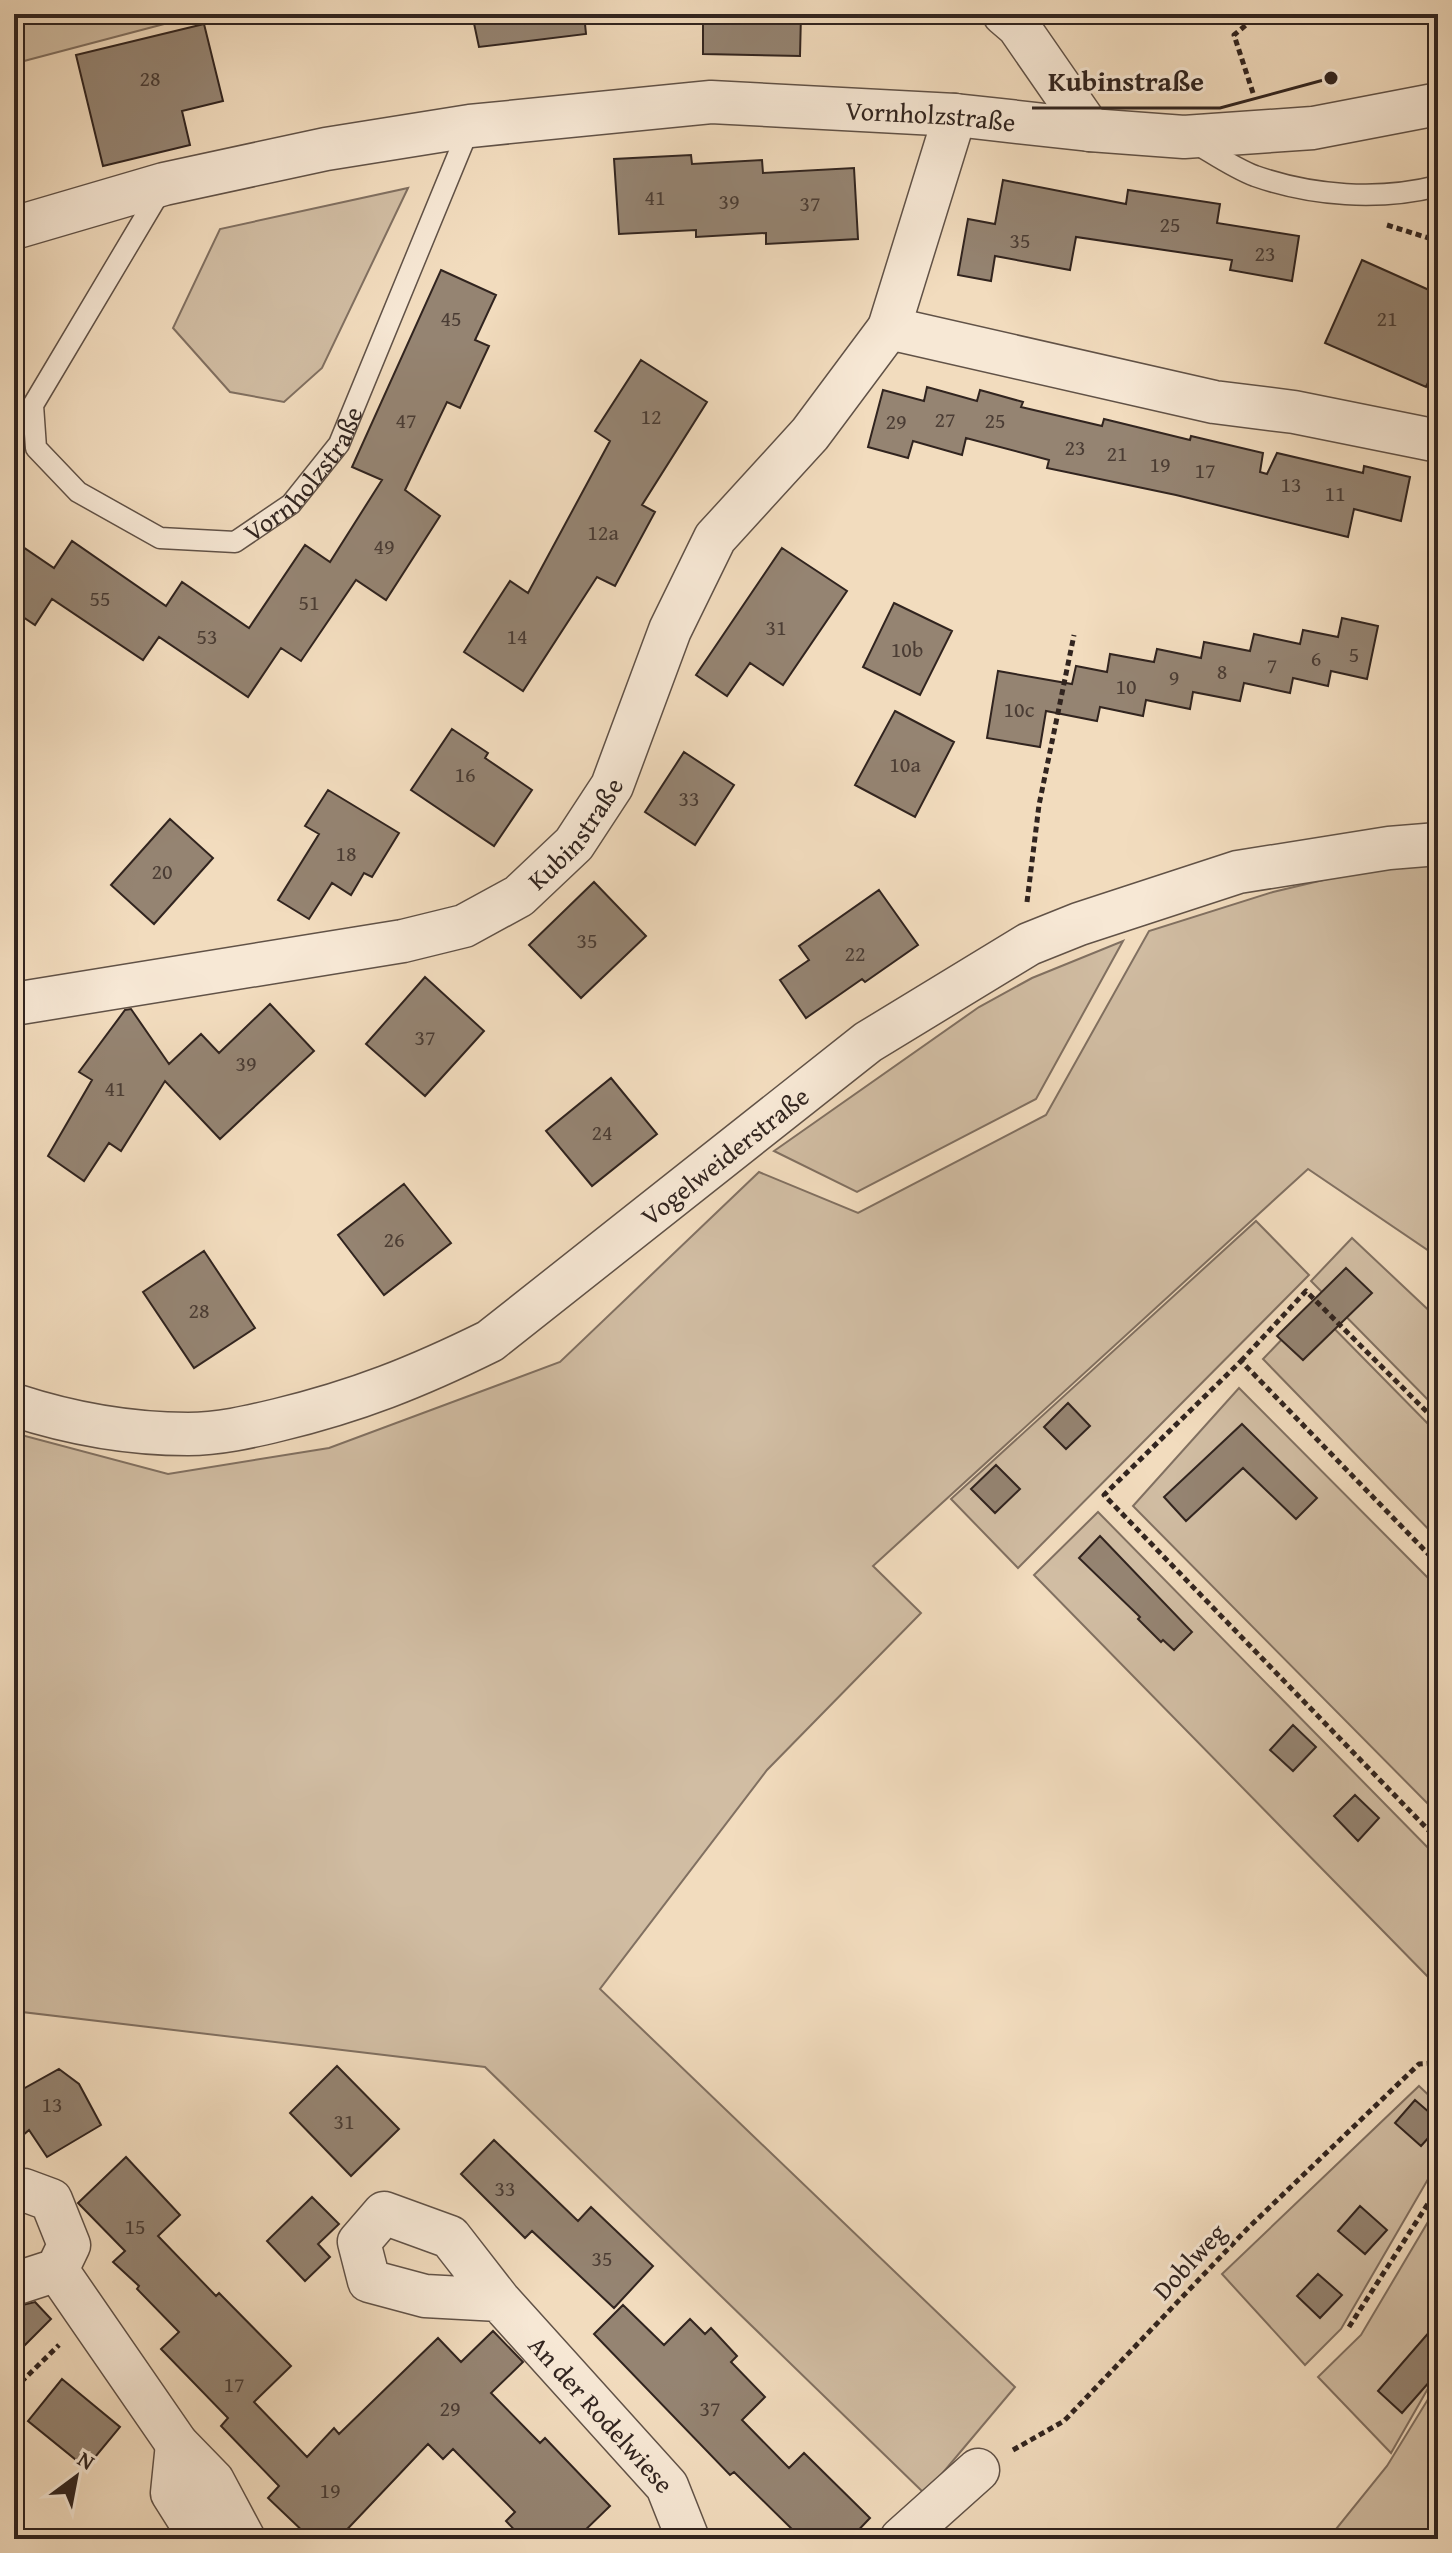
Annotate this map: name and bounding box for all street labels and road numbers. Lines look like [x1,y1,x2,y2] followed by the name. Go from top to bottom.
[844,90,1018,141] street label: Vornholzstraße
[235,400,372,551] street label: Vornholzstraße
[518,773,633,898] street label: Kubinstraße
[632,1077,817,1235] street label: Vogelweiderstraße
[1143,2214,1235,2308] street label: Doblweg
[520,2326,684,2501] street label: An der Rodelwiese

